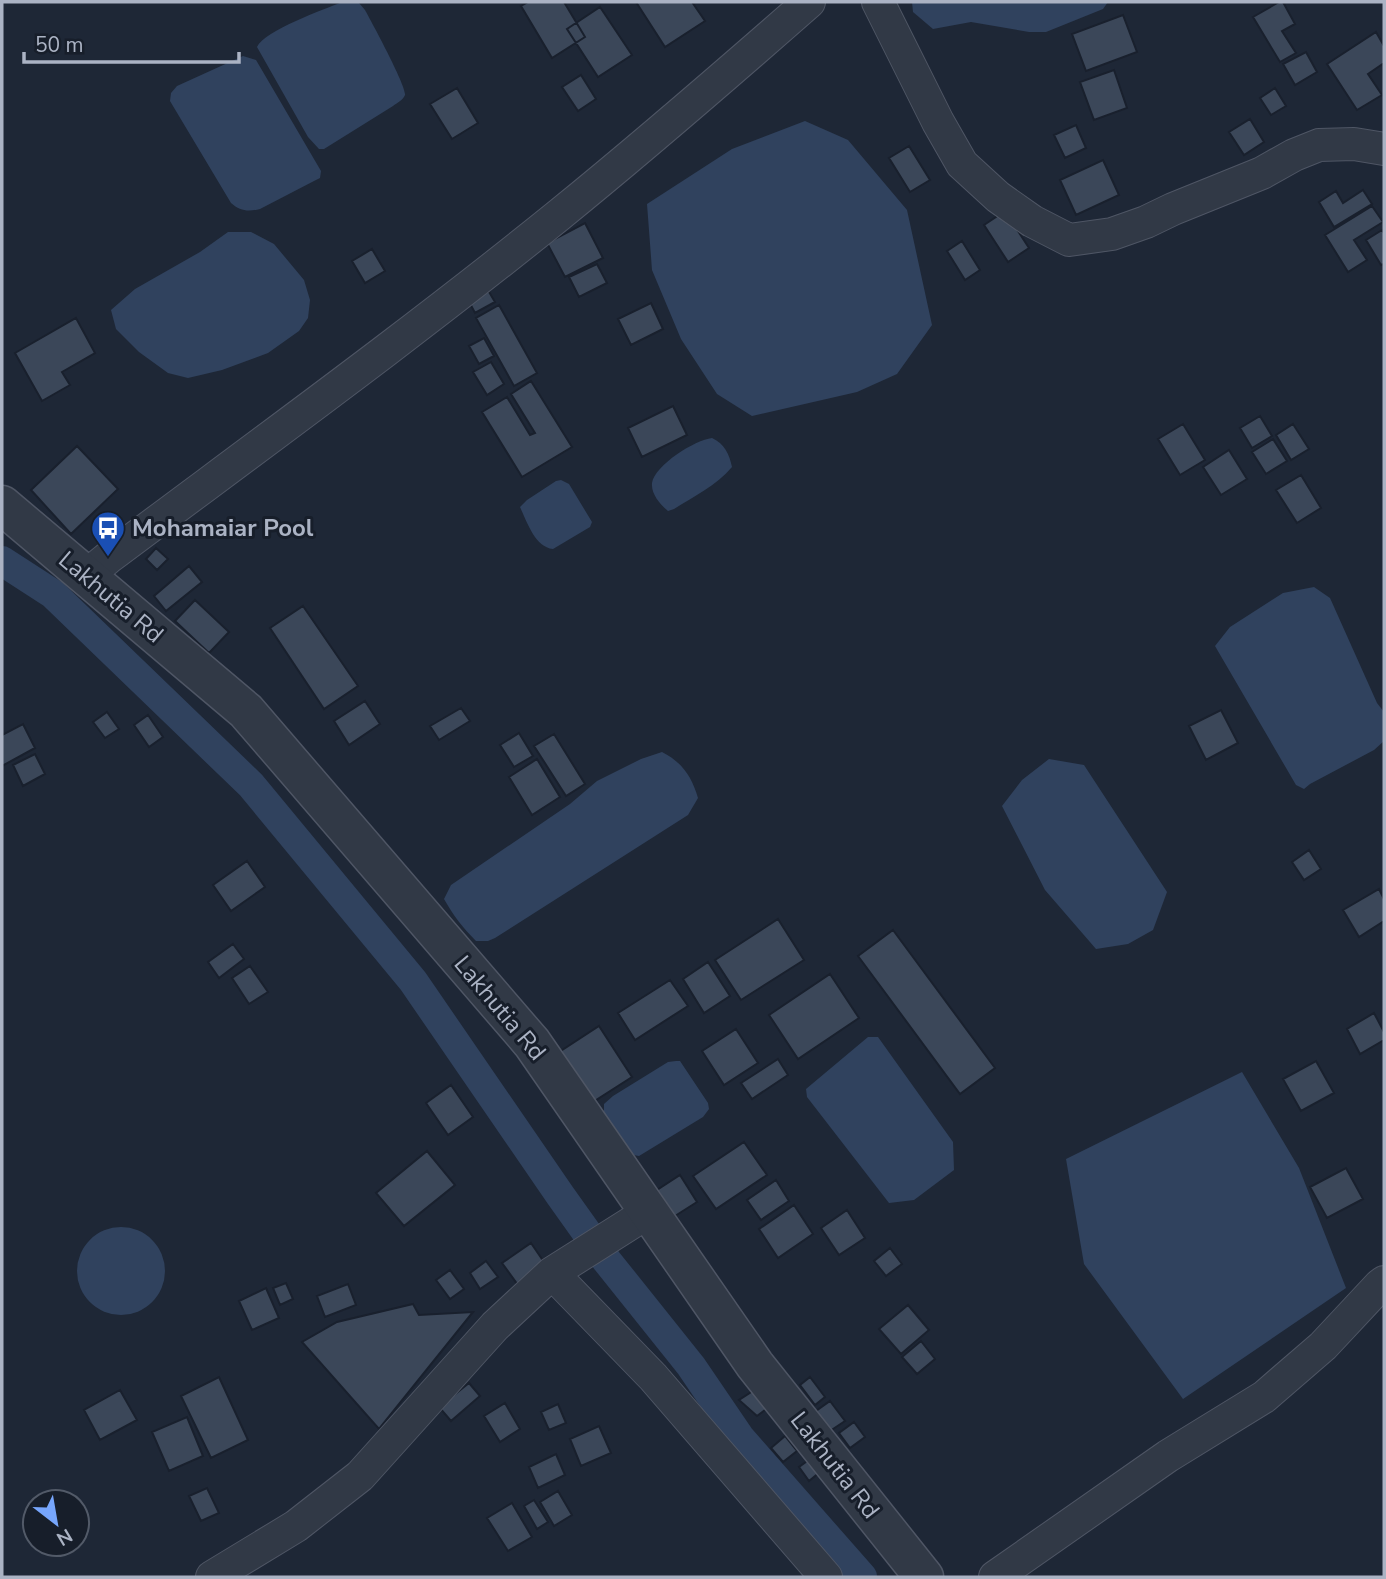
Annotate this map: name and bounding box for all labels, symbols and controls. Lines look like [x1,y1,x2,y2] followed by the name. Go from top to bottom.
[24,21,240,65] scale bar
[35,31,84,59] text: 50 m
[89,509,127,558] bus stop icon: Mohamaiar Pool
[132,512,314,544] place label: Mohamaiar Pool
[52,544,170,650] street label: Lakhutia Rd
[447,949,553,1067] street label: Lakhutia Rd
[783,1405,887,1525] street label: Lakhutia Rd
[21,1488,91,1558] north arrow
[51,1522,77,1552] text: N

